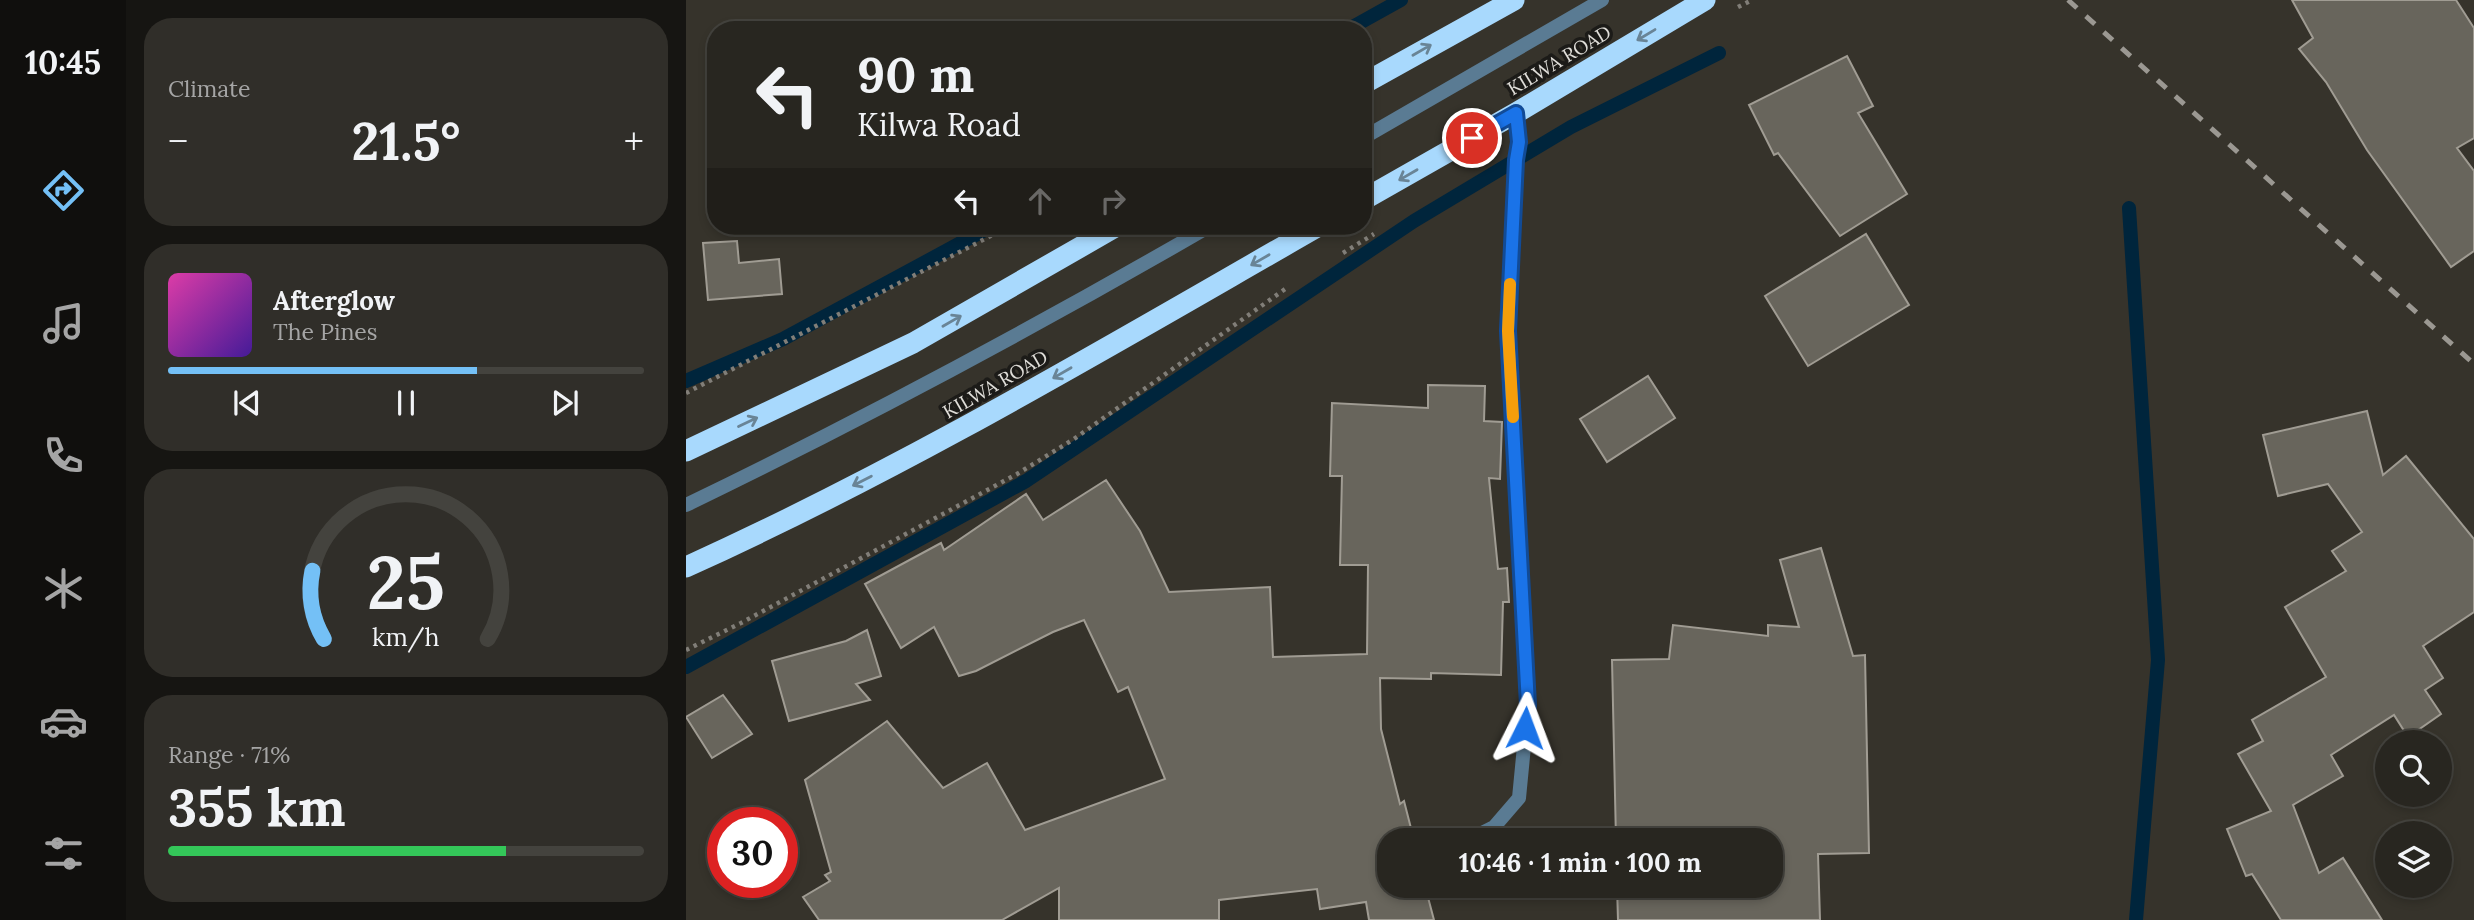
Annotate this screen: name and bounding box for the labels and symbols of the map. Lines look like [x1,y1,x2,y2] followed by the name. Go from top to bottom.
[1503,20,1615,100] street label: KILWA ROAD
[1637,28,1657,42] one-way arrow
[1412,43,1432,57] one-way arrow
[1442,108,1502,168] pin
[1398,168,1418,182] one-way arrow
[1250,253,1270,267] one-way arrow
[941,314,961,328] one-way arrow
[938,344,1052,424] street label: KILWA ROAD
[1053,366,1073,380] one-way arrow
[737,414,758,428] one-way arrow
[852,474,873,488] one-way arrow
[1488,691,1562,765] position arrow
[707,807,798,898] speed limit sign: 30

